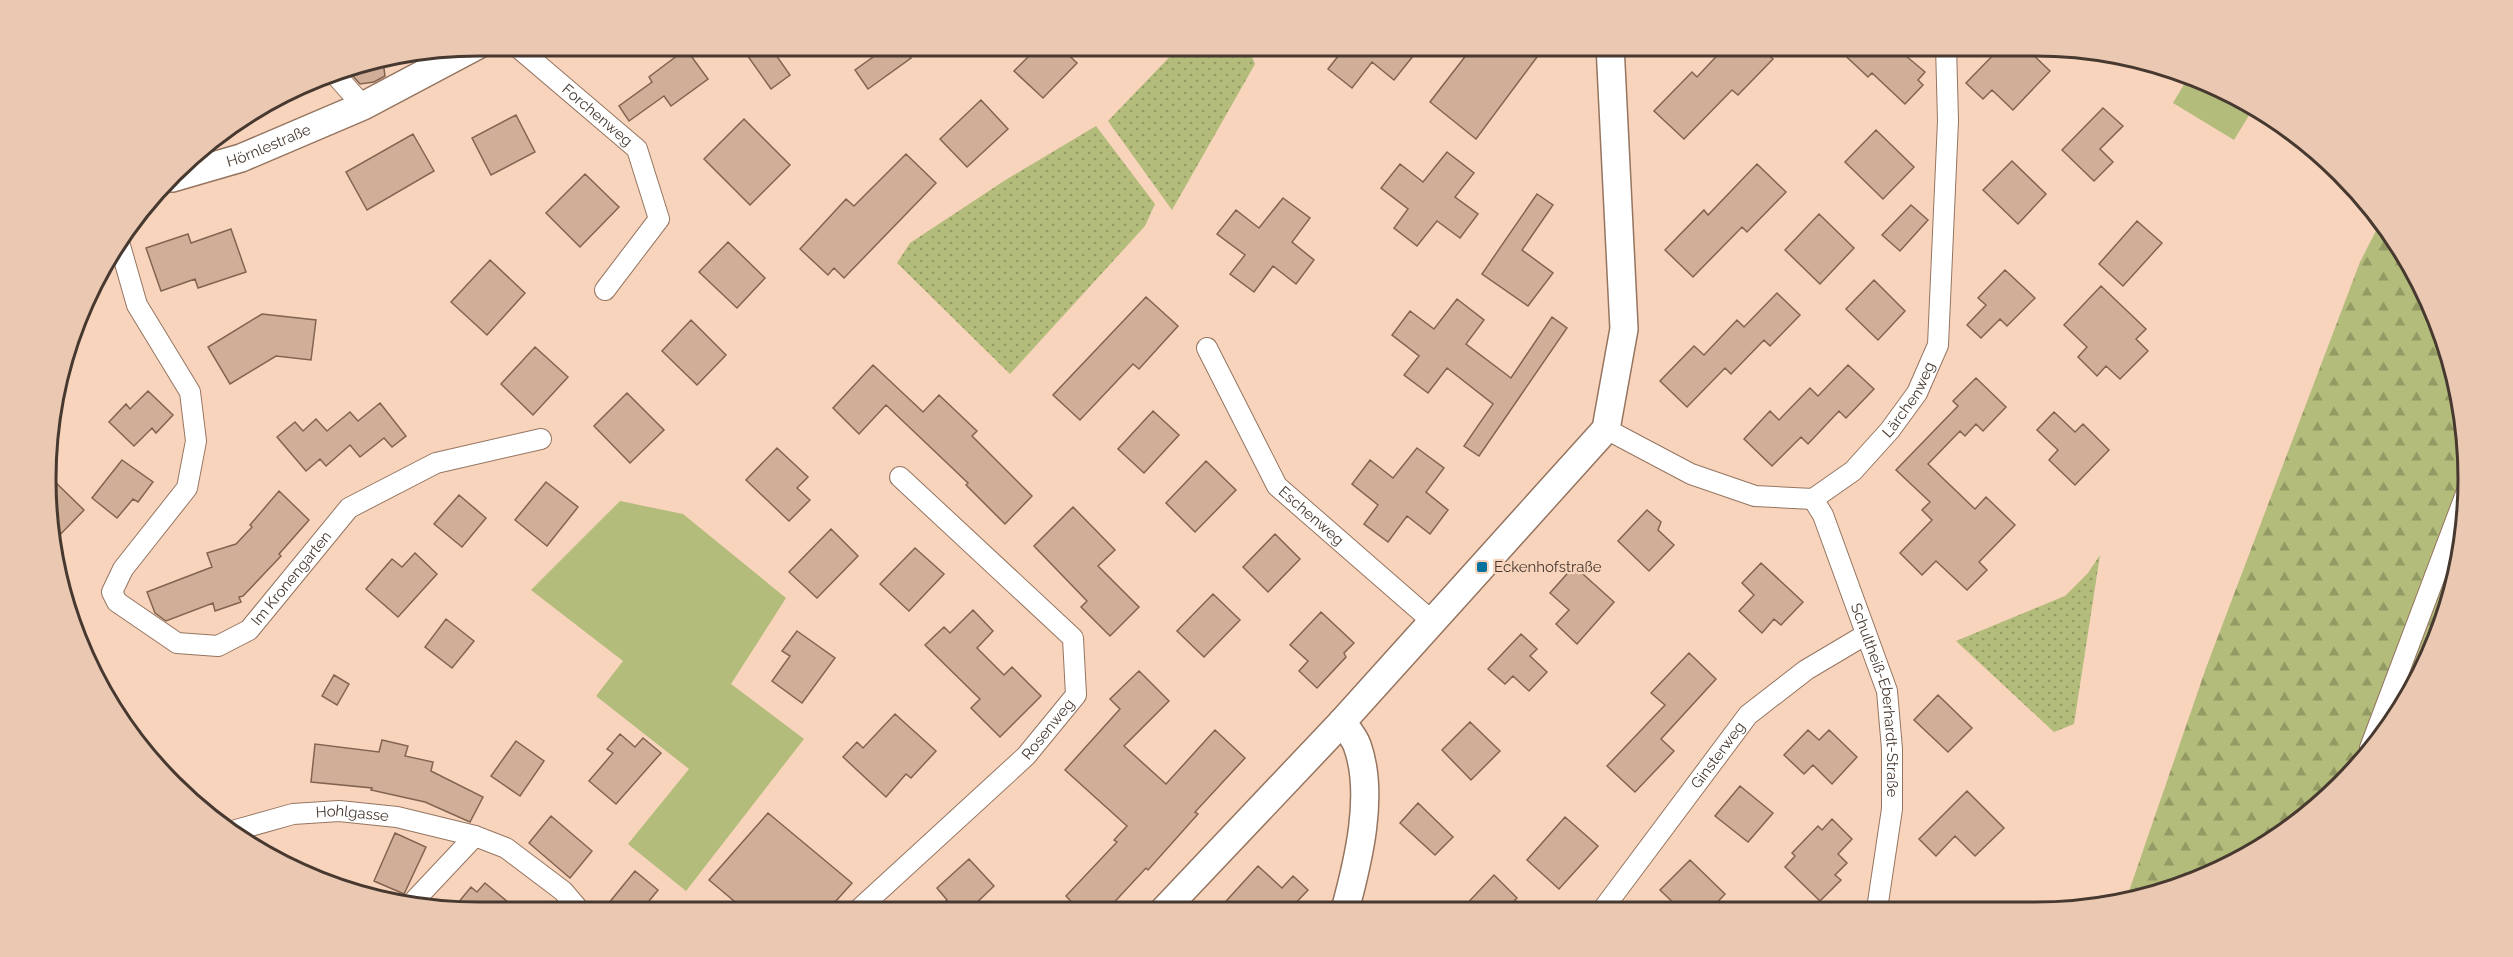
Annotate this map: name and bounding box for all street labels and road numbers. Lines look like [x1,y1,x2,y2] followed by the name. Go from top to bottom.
[558,80,636,150] street label: Forchenweg
[224,120,314,171] street label: Hörnlestraße
[1879,359,1939,441] street label: Lärchenweg
[1275,482,1347,549] street label: Eschenweg
[247,528,335,629] street label: Im Kronengarten
[1847,601,1901,797] street label: Schultheiß-Eberhardt-Straße
[1018,695,1078,763] street label: Rosenweg
[1687,718,1749,792] street label: Ginsterweg
[315,802,390,825] street label: Hohlgasse

